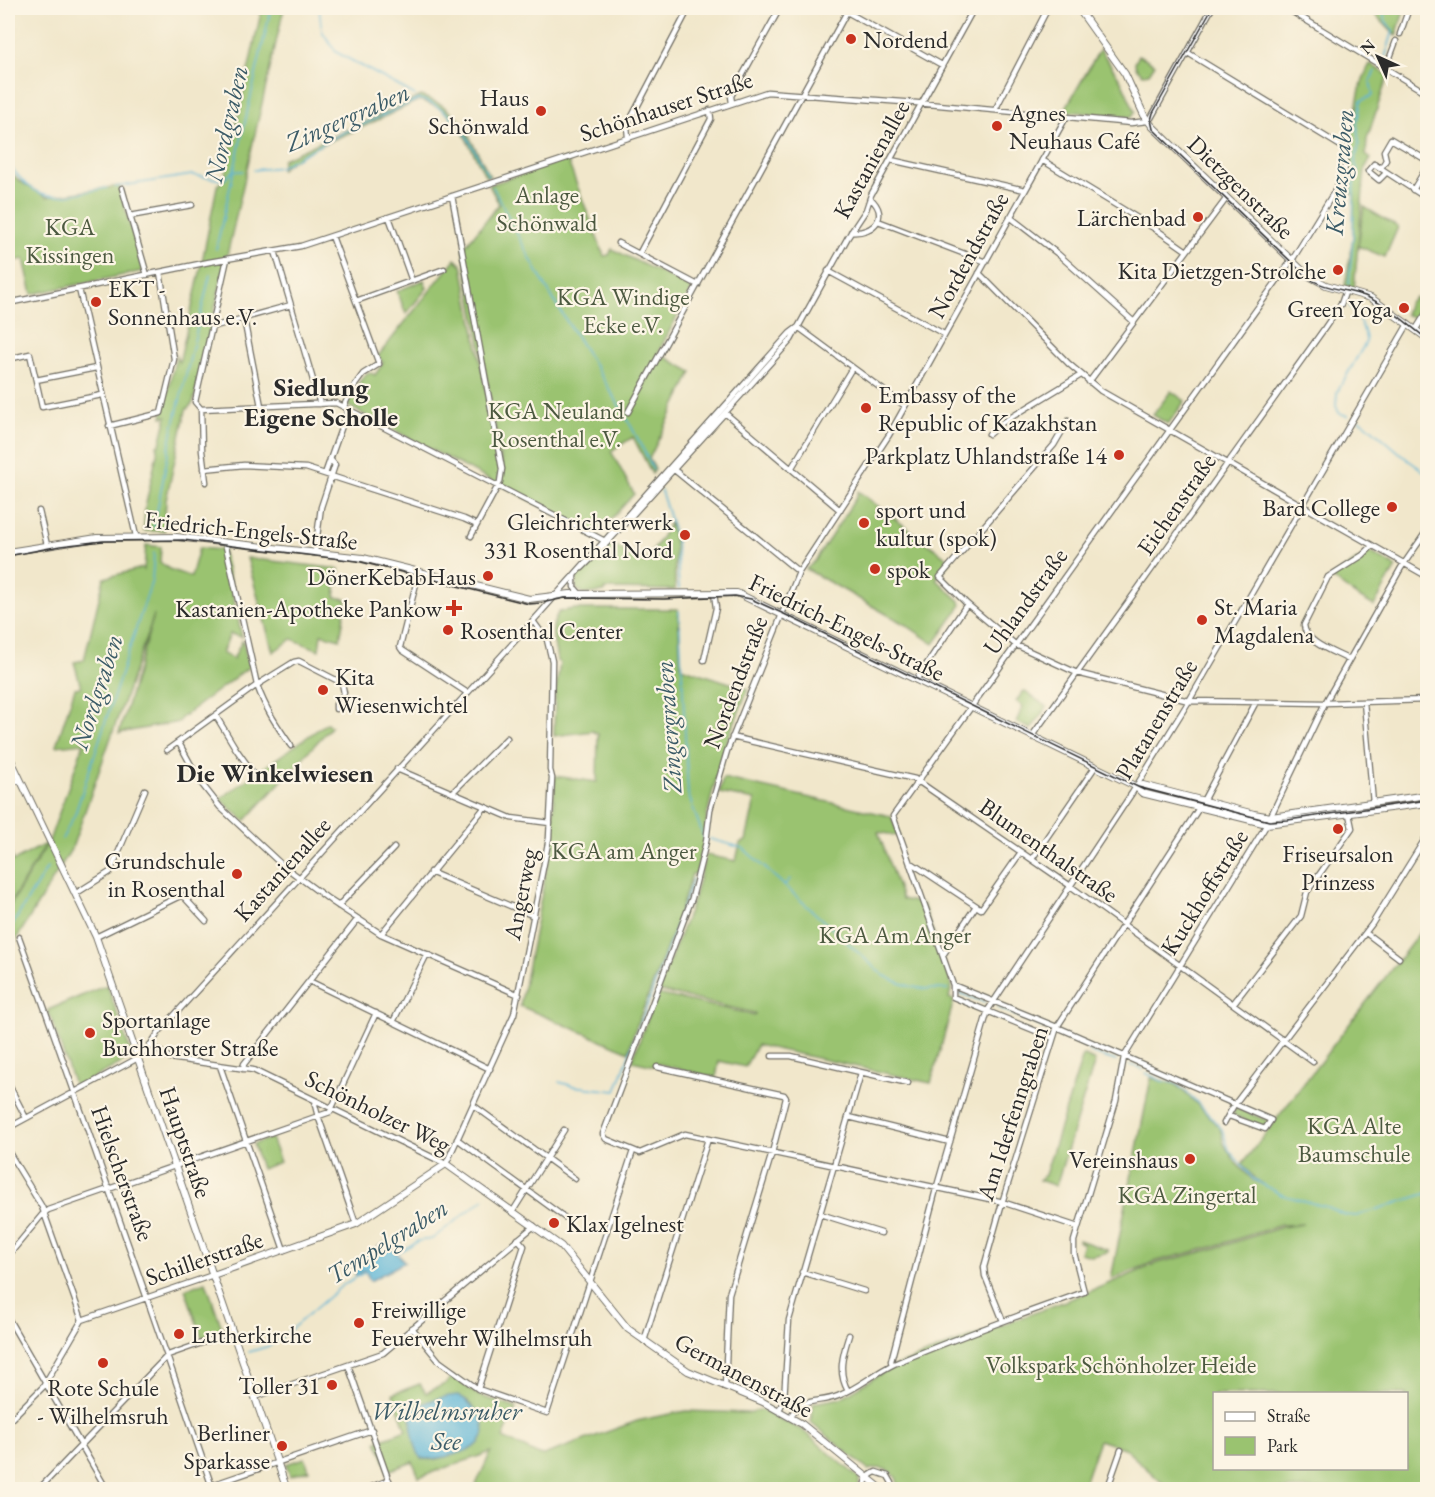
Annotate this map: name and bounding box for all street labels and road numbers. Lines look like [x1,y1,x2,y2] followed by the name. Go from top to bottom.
[576,63,756,149] street label: Schönhauser Straße
[826,94,916,224] street label: Kastanienallee
[1181,128,1301,246] street label: Dietzgenstraße
[921,186,1015,324] street label: Nordendstraße
[1129,447,1223,561] street label: Eichenstraße
[143,503,359,557] street label: Friedrich-Engels-Straße
[976,542,1074,660] street label: Uhlandstraße
[744,566,950,688] street label: Friedrich-Engels-Straße
[696,611,774,753] street label: Nordendstraße
[1108,653,1204,785] street label: Platanenstraße
[973,791,1125,909] street label: Blumenthalstraße
[227,810,337,928] street label: Kastanienallee
[1153,823,1255,961] street label: Kuckhoffstraße
[496,845,544,943] street label: Angerweg
[969,1021,1055,1205] street label: Am Iderfenngraben
[300,1062,456,1160] street label: Schönholzer Weg
[152,1082,220,1202] street label: Hauptstraße
[84,1101,162,1245] street label: Hielscherstraße
[141,1223,267,1293] street label: Schillerstraße
[670,1326,818,1424] street label: Germanenstraße

